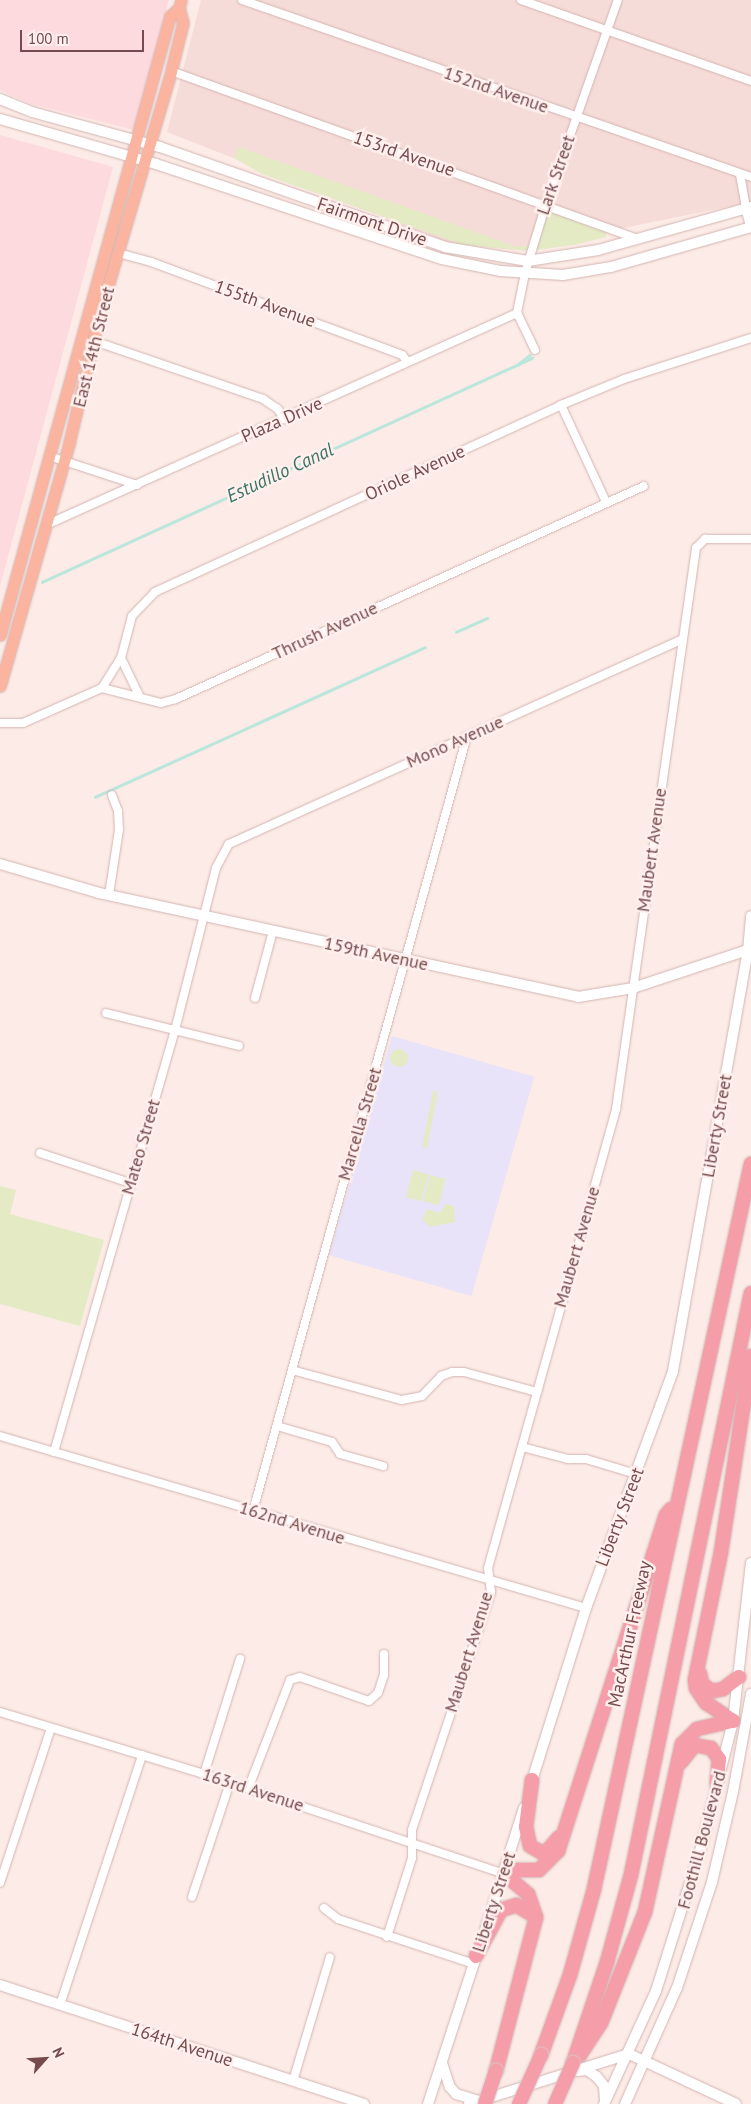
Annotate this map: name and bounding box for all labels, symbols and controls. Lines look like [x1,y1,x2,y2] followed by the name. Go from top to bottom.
[22,20,146,52] scale bar
[28,29,69,48] text: 100 m
[440,62,552,118] street label: 152nd Avenue
[350,126,458,182] street label: 153rd Avenue
[532,132,580,218] street label: Lark Street
[314,193,430,251] street label: Fairmont Drive
[211,276,319,332] street label: 155th Avenue
[69,285,119,409] street label: East 14th Street
[238,393,326,447] street label: Plaza Drive
[223,438,337,508] water label: Estudillo Canal
[361,440,469,506] street label: Oriole Avenue
[269,597,381,665] street label: Thrush Avenue
[403,711,507,773] street label: Mono Avenue
[633,786,671,914] street label: Maubert Avenue
[322,932,430,976] street label: 159th Avenue
[334,1065,386,1183] street label: Marcella Street
[697,1072,737,1180] street label: Liberty Street
[117,1097,165,1197] street label: Mateo Street
[549,1184,605,1310] street label: Maubert Avenue
[591,1464,649,1570] street label: Liberty Street
[236,1497,348,1549] street label: 162nd Avenue
[604,1559,656,1709] street label: MacArthur Freeway
[440,1589,498,1715] street label: Maubert Avenue
[199,1763,307,1817] street label: 163rd Avenue
[673,1769,731,1911] street label: Foothill Boulevard
[468,1849,520,1955] street label: Liberty Street
[128,2018,236,2072] street label: 164th Avenue
[20,2034,70,2084] north arrow
[48,2044,69,2060] text: N

